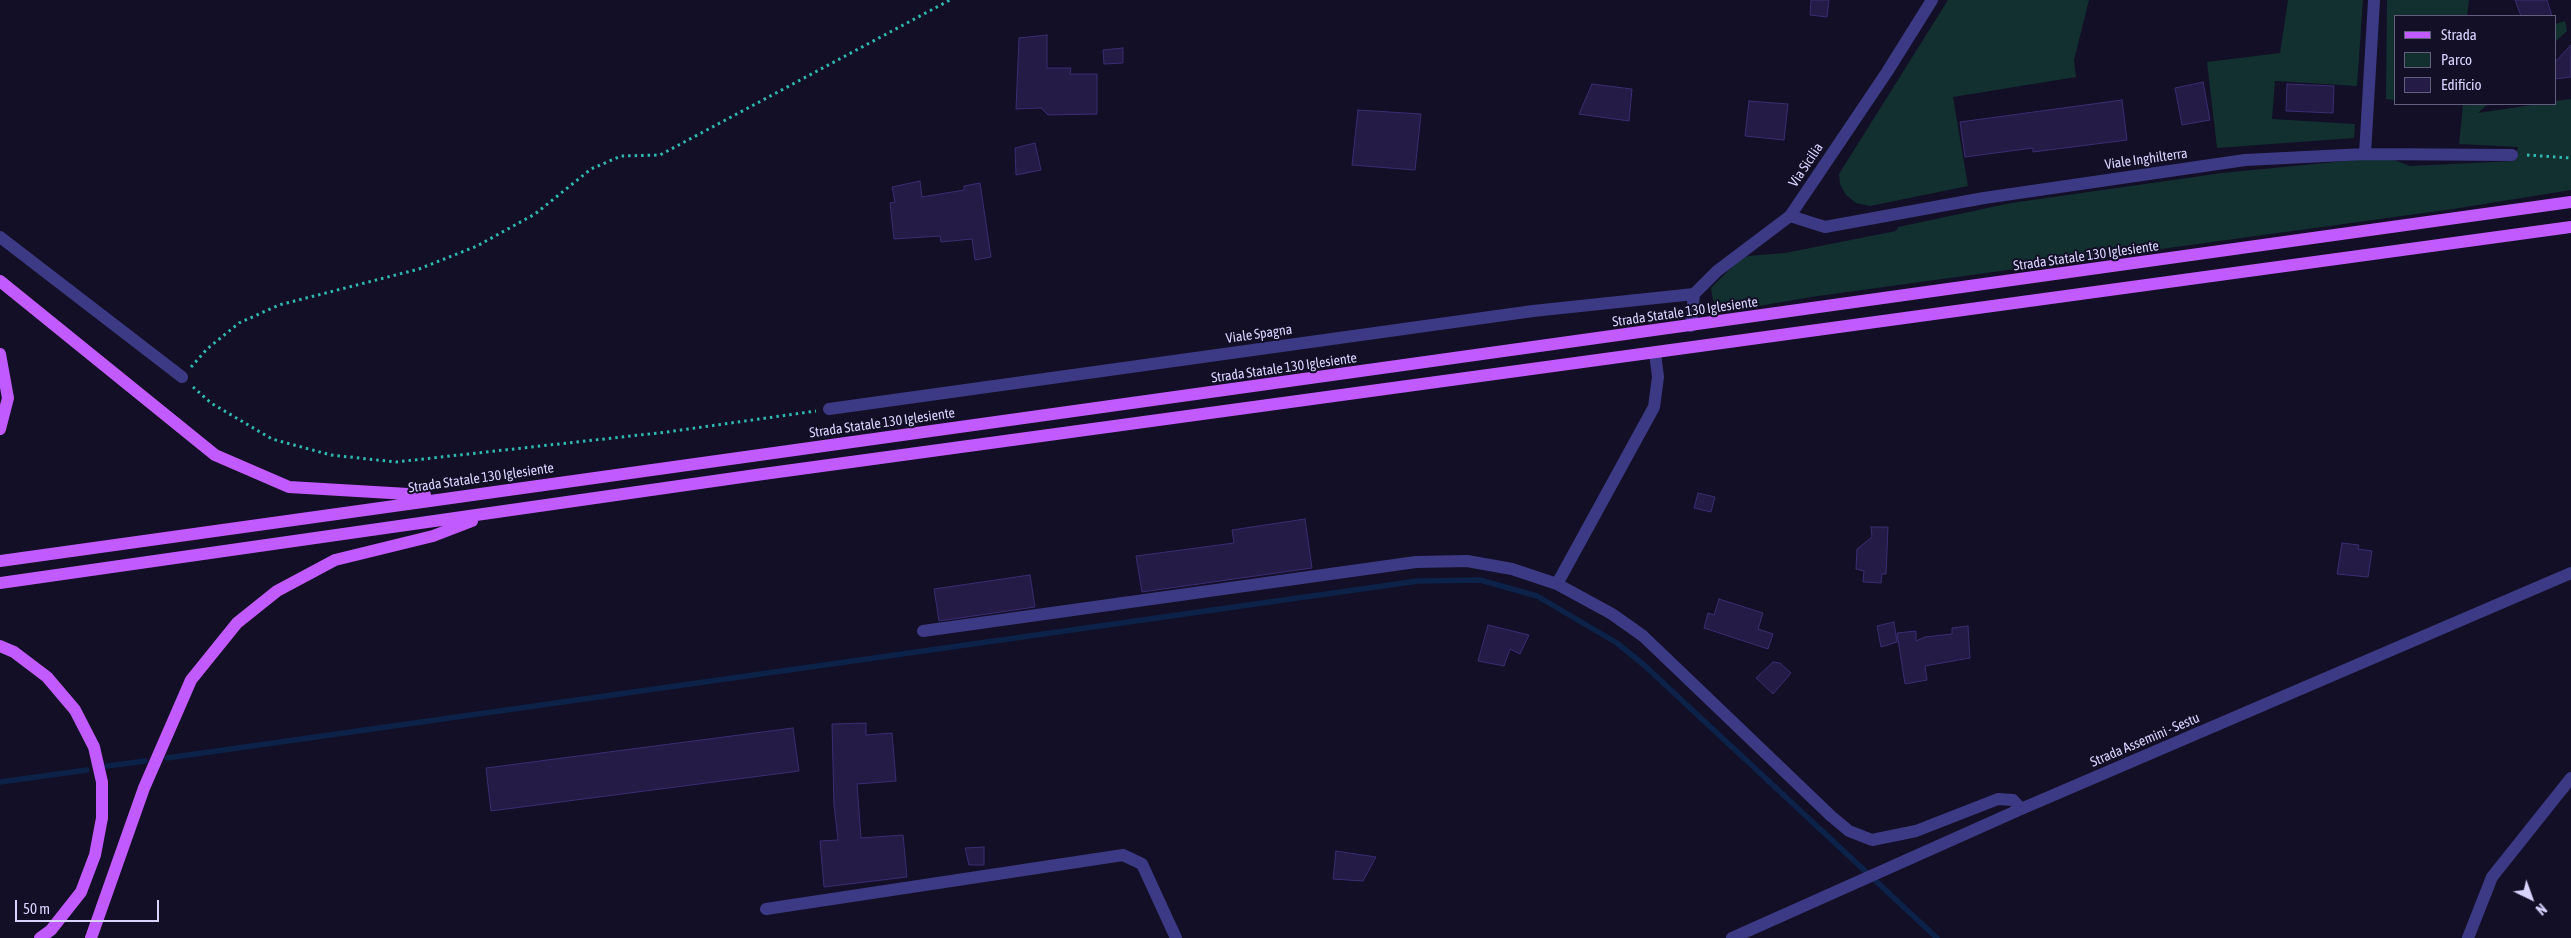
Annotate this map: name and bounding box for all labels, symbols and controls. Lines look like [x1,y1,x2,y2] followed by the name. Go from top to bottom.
[2394,15,2556,105] legend
[2441,26,2477,43] text: Strada
[2441,51,2472,68] text: Parco
[2441,76,2482,93] text: Edificio
[1785,140,1827,190] street label: Via Sicilia
[2104,145,2188,173] street label: Viale Inghilterra
[2012,237,2160,275] street label: Strada Statale 130 Iglesiente
[1611,293,1759,331] street label: Strada Statale 130 Iglesiente
[1225,321,1293,347] street label: Viale Spagna
[1210,349,1358,387] street label: Strada Statale 130 Iglesiente
[808,404,956,442] street label: Strada Statale 130 Iglesiente
[407,459,555,497] street label: Strada Statale 130 Iglesiente
[2088,709,2202,771] street label: Strada Assemini - Sestu
[2506,873,2556,923] north arrow
[18,890,161,922] scale bar
[23,900,50,917] text: 50 m
[2533,900,2549,918] text: N

